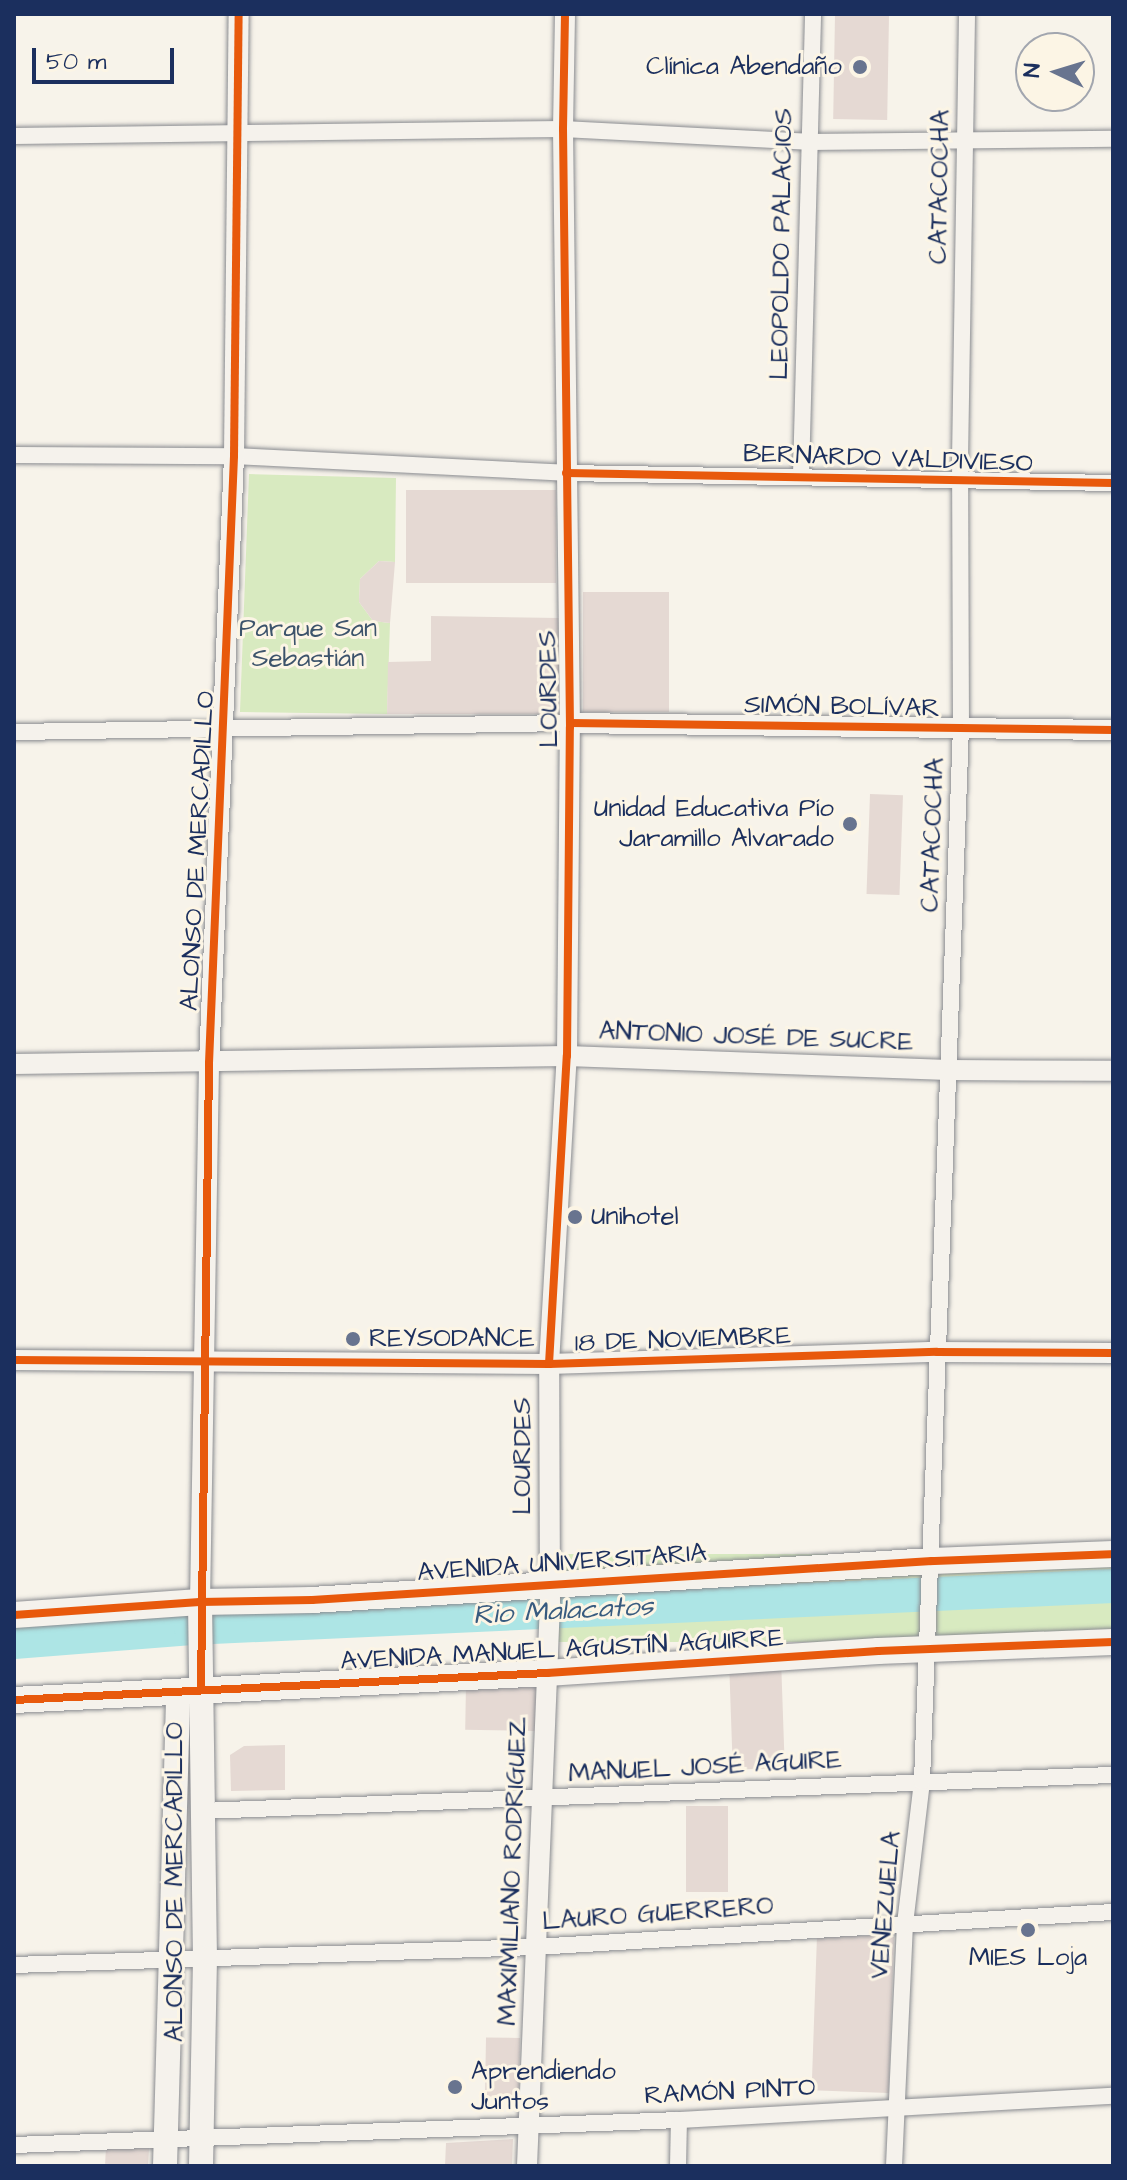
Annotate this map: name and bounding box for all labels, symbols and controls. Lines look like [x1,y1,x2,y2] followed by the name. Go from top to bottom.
[36,32,178,82] scale bar
[1015,32,1095,112] north arrow
[46,45,106,79] text: 50 m
[646,51,842,83] place label: Clínica Abendaño
[849,56,871,78] marker: Clínica Abendaño
[1017,62,1048,78] text: N
[764,108,800,380] street label: LEOPOLDO PALACIOS
[923,109,957,265] street label: CATACOCHA
[742,438,1034,480] street label: BERNARDO VALDIVIESO
[239,613,377,674] park label: Parque San Sebastián
[532,630,566,748] street label: LOURDES
[174,690,222,1012] street label: ALONSO DE MERCADILLO
[744,690,940,724] street label: SIMÓN BOLÍVAR
[915,757,951,913] street label: CATACOCHA
[594,793,834,854] place label: Unidad Educativa Pío Jaramillo Alvarado
[841,815,859,833] marker: Unidad Educativa Pío Jaramillo Alvarado
[598,1016,914,1058] street label: ANTONIO JOSÉ DE SUCRE
[591,1201,679,1233] place label: Unihotel
[566,1208,584,1226] marker: Unihotel
[574,1321,792,1359] street label: 18 DE NOVIEMBRE
[369,1323,535,1355] place label: REYSODANCE
[344,1330,362,1348] marker: REYSODANCE
[507,1397,539,1515] street label: LOURDES
[416,1537,708,1589] street label: AVENIDA UNIVERSITARIA
[472,1590,654,1632] water label: Rio Malacatos
[340,1623,784,1677] street label: AVENIDA MANUEL AGUSTÍN AGUIRRE
[492,1716,534,2026] street label: MAXIMILIANO RODRIGUEZ
[159,1722,191,2042] street label: ALONSO DE MERCADILLO
[568,1744,842,1790] street label: MANUEL JOSÉ AGUIRE
[864,1830,908,1980] street label: VENEZUELA
[541,1890,775,1938] street label: LAURO GUERRERO
[1019,1921,1037,1939] marker: MIES Loja
[969,1942,1087,1974] place label: MIES Loja
[471,2056,616,2118] place label: Aprendiendo Juntos
[644,2072,816,2112] street label: RAMÓN PINTO
[446,2078,464,2096] marker: Aprendiendo Juntos

